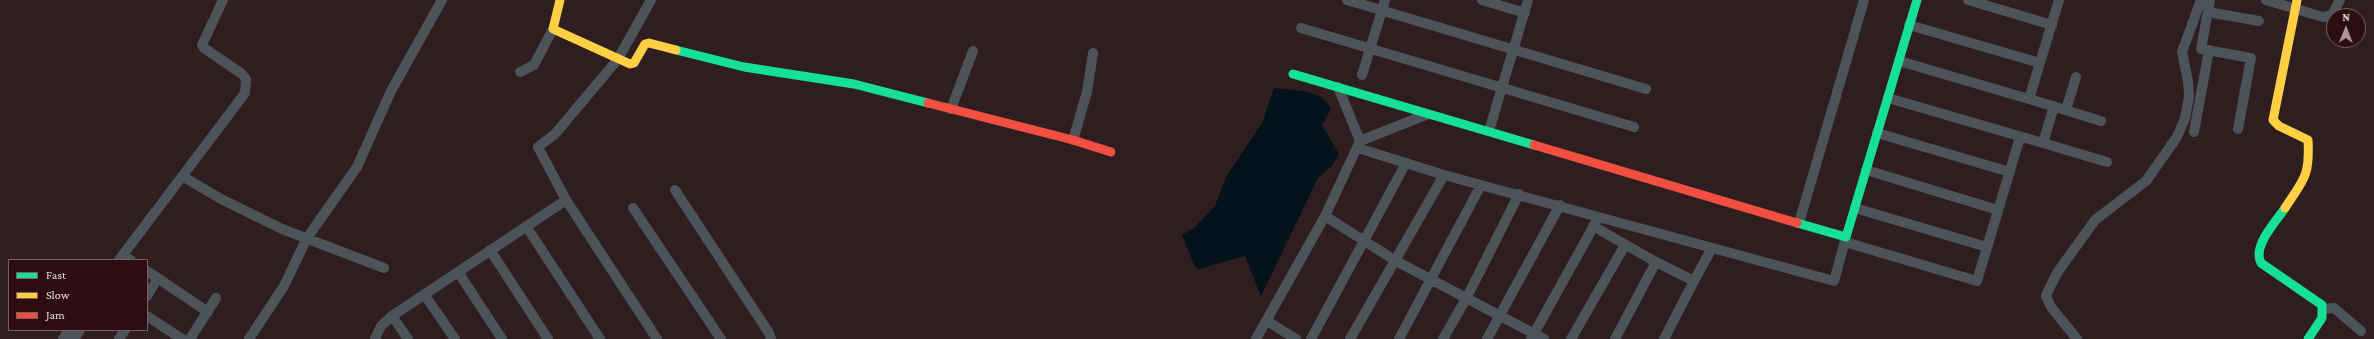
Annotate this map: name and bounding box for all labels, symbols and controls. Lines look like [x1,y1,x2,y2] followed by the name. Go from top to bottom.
[2326,8,2366,48] north arrow
[2342,11,2350,23] text: N
[8,259,148,331] legend
[46,268,66,282] text: Fast
[46,288,70,302] text: Slow
[46,308,65,322] text: Jam

